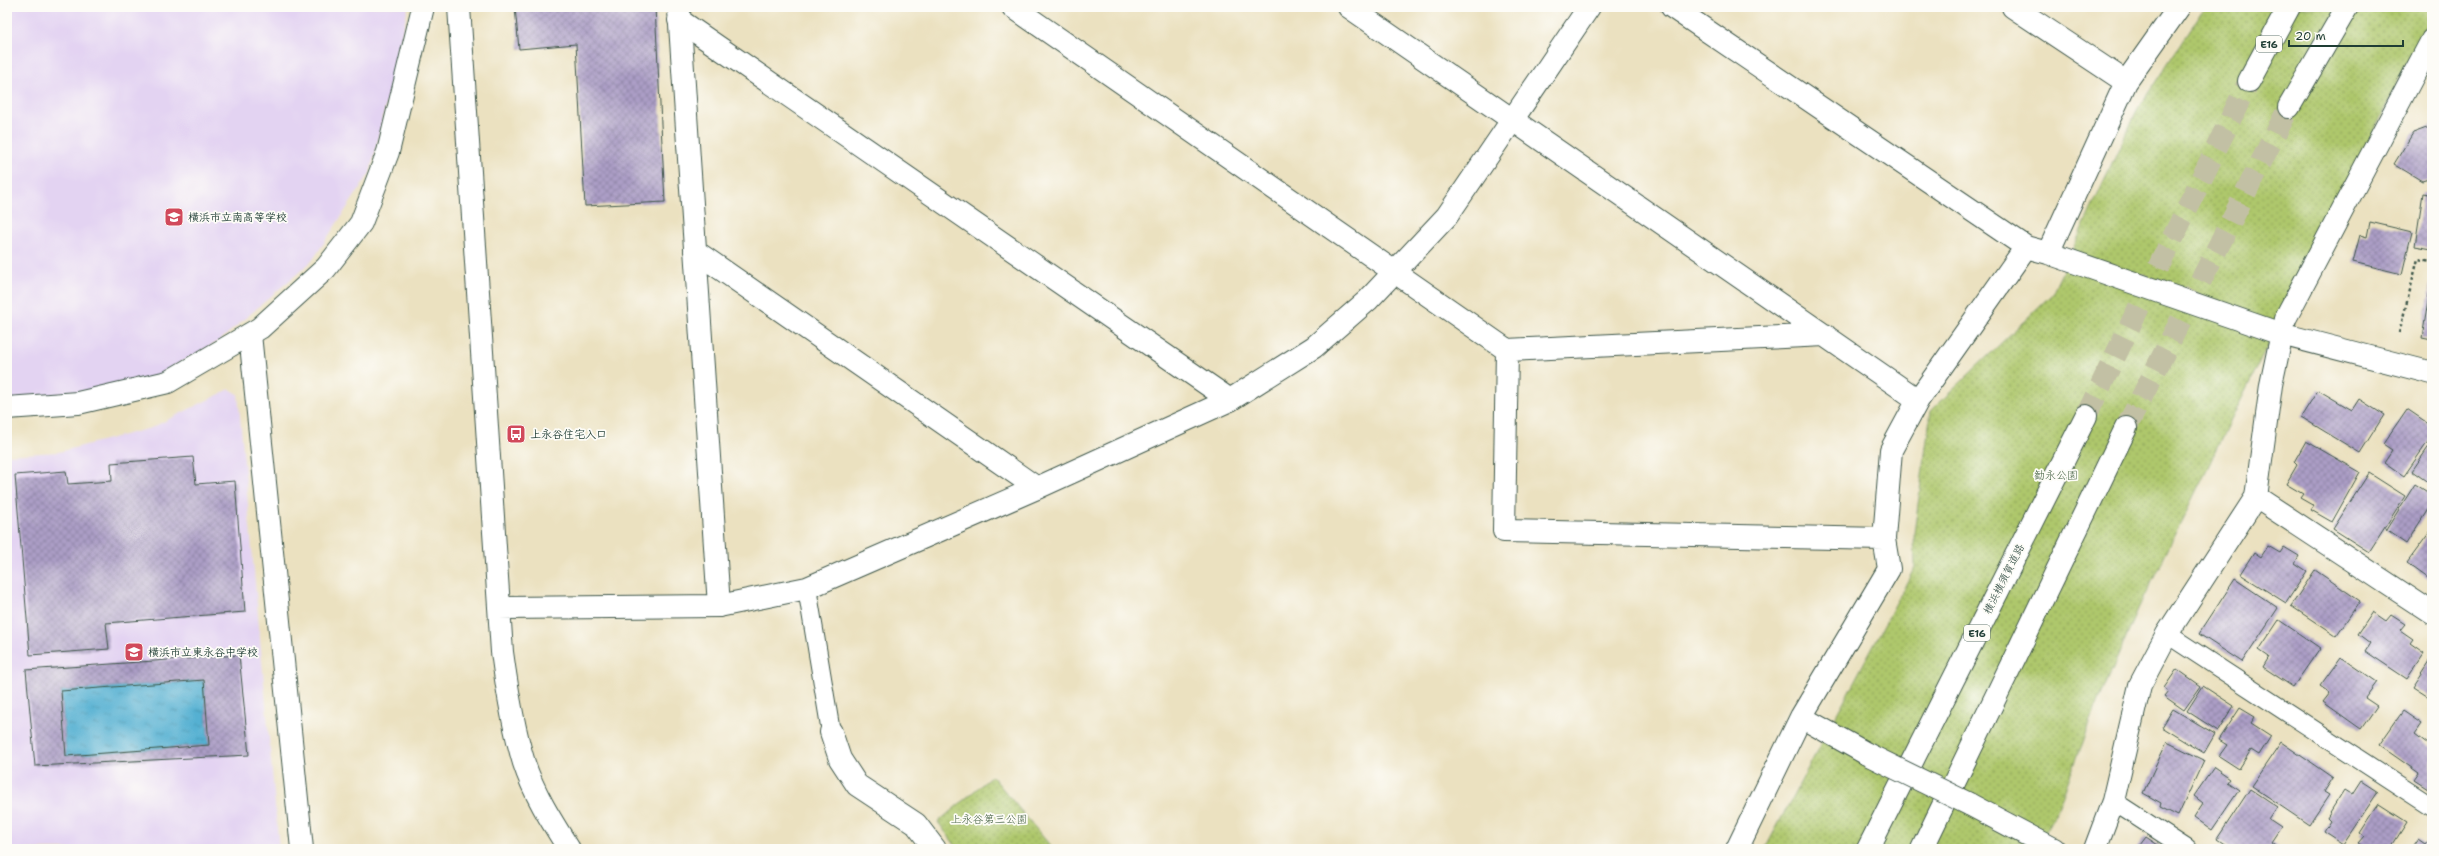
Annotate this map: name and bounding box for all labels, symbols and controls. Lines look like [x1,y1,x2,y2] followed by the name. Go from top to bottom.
[2289,22,2403,48] scale bar
[2295,28,2326,44] text: 20 m
[2256,36,2282,52] road number: E16
[163,206,185,228] school or university icon: 横浜市立南高等学校
[188,210,287,225] place label: 横浜市立南高等学校
[505,423,527,445] bus stop icon: 上永谷住宅入口
[530,427,607,442] place label: 上永谷住宅入口
[2034,468,2078,483] park label: 勧永公園
[1980,541,2028,617] street label: 横浜横須賀道路
[1964,625,1990,641] road number: E16
[123,641,145,663] school or university icon: 横浜市立東永谷中学校
[148,645,258,660] place label: 横浜市立東永谷中学校
[951,812,1028,827] park label: 上永谷第三公園

